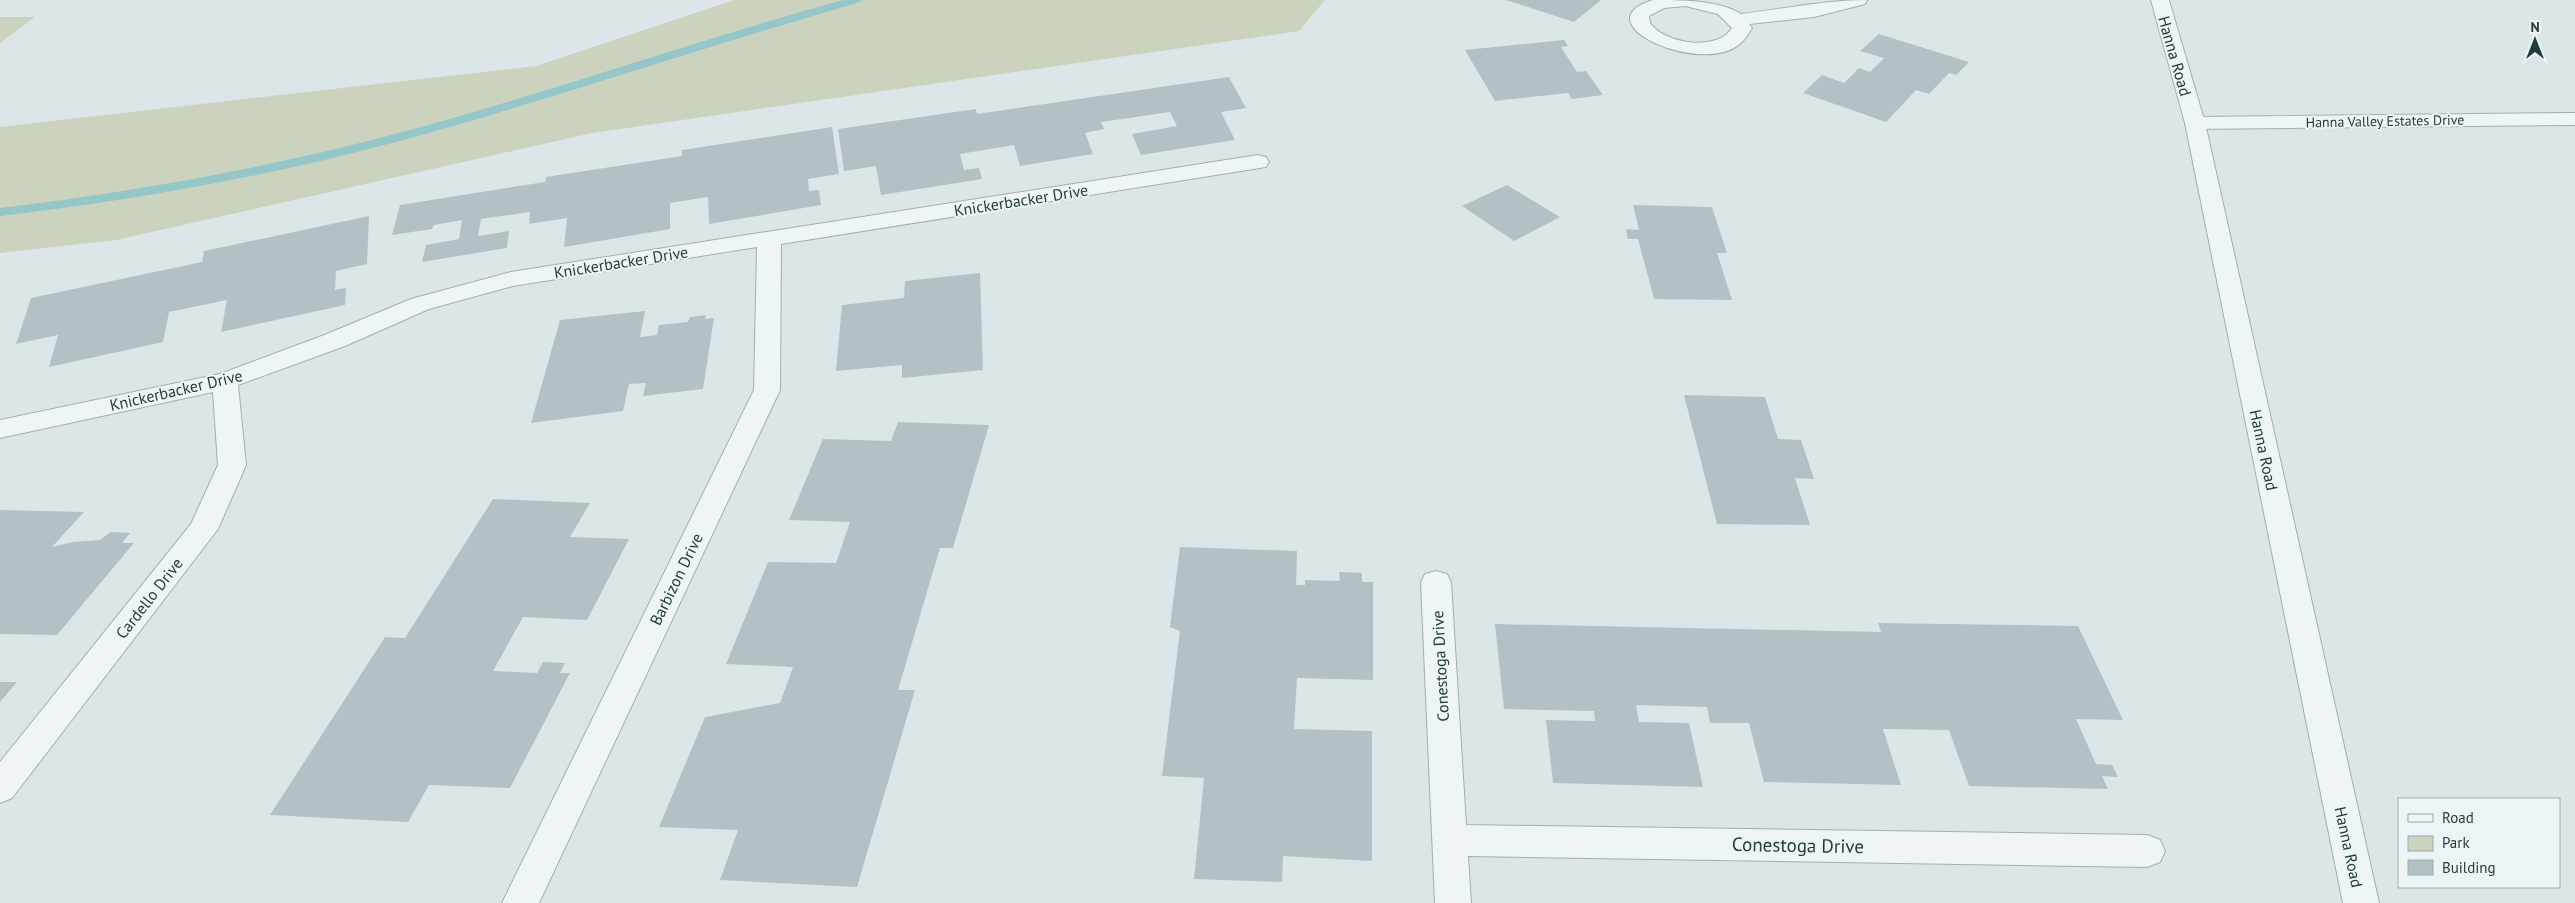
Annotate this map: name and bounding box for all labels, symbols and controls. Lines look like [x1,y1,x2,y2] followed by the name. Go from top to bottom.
[2154,14,2196,98] street label: Hanna Road
[2510,15,2560,65] north arrow
[2530,18,2540,36] text: N
[2306,111,2464,131] street label: Hanna Valley Estates Drive
[952,180,1090,220] street label: Knickerbacker Drive
[552,242,690,282] street label: Knickerbacker Drive
[108,365,244,415] street label: Knickerbacker Drive
[2246,408,2282,492] street label: Hanna Road
[645,530,707,628] street label: Barbizon Drive
[111,554,187,642] street label: Cardello Drive
[1427,610,1453,722] street label: Conestoga Drive
[2398,798,2560,888] legend
[2331,805,2367,889] street label: Hanna Road
[2442,808,2474,827] text: Road
[1732,832,1864,858] street label: Conestoga Drive
[2442,833,2470,852] text: Park
[2442,858,2496,877] text: Building

